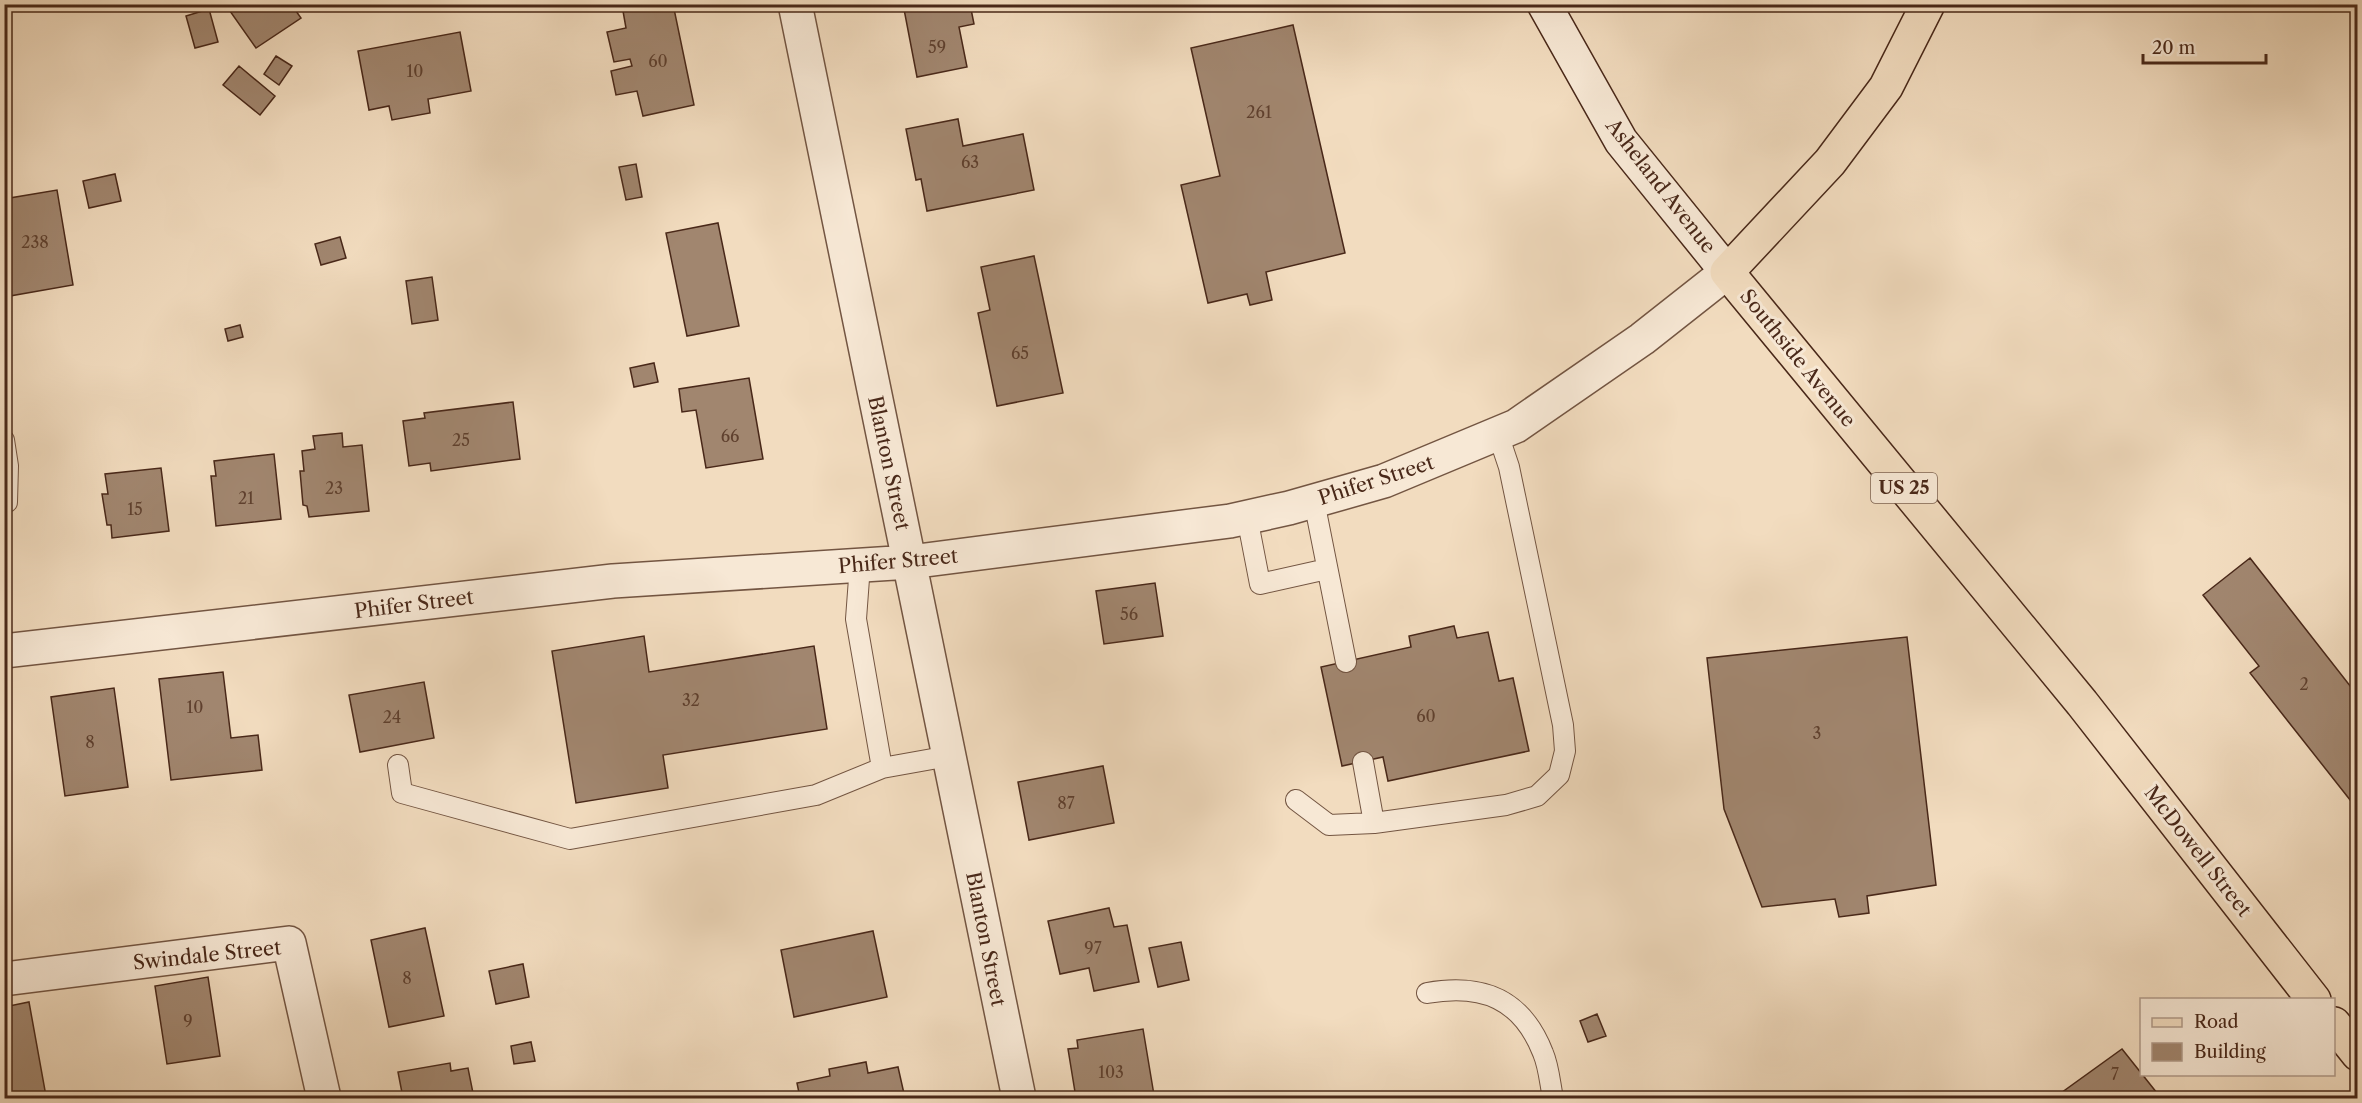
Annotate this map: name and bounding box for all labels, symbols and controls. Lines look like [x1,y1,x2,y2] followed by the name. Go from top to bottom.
[2143,27,2266,65] scale bar
[928,37,946,57] house number: 59
[2152,37,2196,59] text: 20 m
[648,51,668,71] house number: 60
[407,61,423,81] house number: 10
[1246,102,1272,122] house number: 261
[1600,113,1721,258] street label: Asheland Avenue
[961,152,979,172] house number: 63
[21,232,49,252] house number: 238
[1735,284,1861,432] street label: Southside Avenue
[1011,343,1029,363] house number: 65
[863,394,915,532] street label: Blanton Street
[721,426,739,446] house number: 66
[452,430,470,450] house number: 25
[1315,450,1437,510] street label: Phifer Street
[1871,473,1937,503] road number: US 25
[325,478,343,498] house number: 23
[238,488,254,508] house number: 21
[127,499,143,519] house number: 15
[837,544,959,578] street label: Phifer Street
[353,585,475,623] street label: Phifer Street
[1120,604,1138,624] house number: 56
[2299,674,2309,694] house number: 2
[682,690,700,710] house number: 32
[187,697,203,717] house number: 10
[1416,706,1436,726] house number: 60
[383,707,401,727] house number: 24
[1813,723,1821,743] house number: 3
[85,732,95,752] house number: 8
[2140,781,2256,921] street label: McDowell Street
[1057,793,1075,813] house number: 87
[961,870,1011,1008] street label: Blanton Street
[132,935,282,975] street label: Swindale Street
[1084,938,1102,958] house number: 97
[402,968,412,988] house number: 8
[2140,998,2335,1076] legend
[183,1011,193,1031] house number: 9
[2194,1011,2239,1033] text: Road
[2194,1041,2266,1063] text: Building
[1098,1062,1124,1082] house number: 103
[2111,1064,2119,1084] house number: 7

